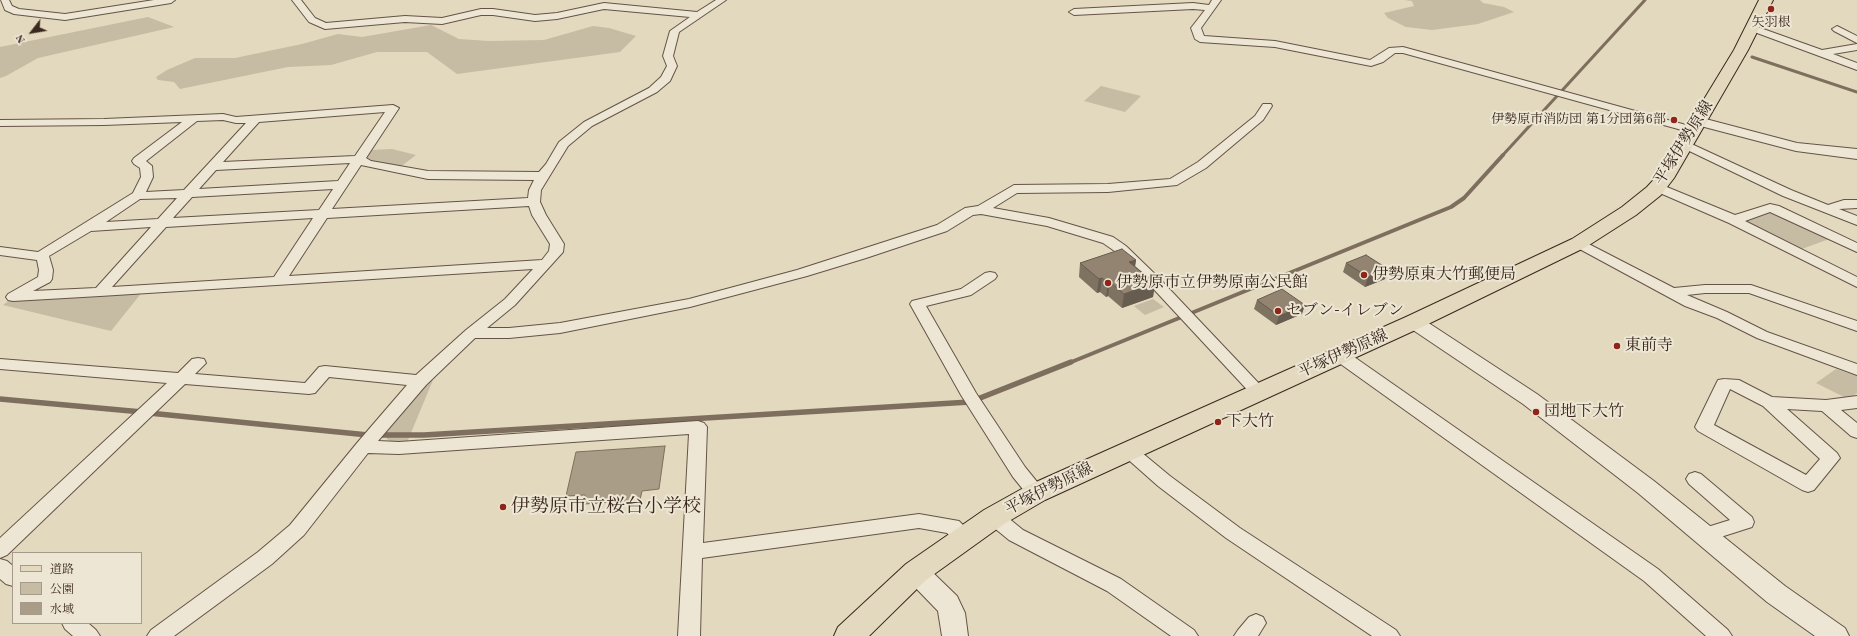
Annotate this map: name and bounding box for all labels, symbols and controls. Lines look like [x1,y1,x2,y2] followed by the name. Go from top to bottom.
[1766,4,1776,14] marker: 矢羽根
[12,12,52,52] north arrow
[1752,15,1790,31] place label: 矢羽根
[14,32,28,45] text: N
[1650,97,1718,189] street label: 平塚伊勢原線
[1491,112,1666,128] place label: 伊勢原市消防団 第1分団第6部
[1669,115,1679,125] marker: 伊勢原市消防団 第1分団第6部
[1372,265,1516,285] place label: 伊勢原東大竹郵便局
[1359,270,1369,280] marker: 伊勢原東大竹郵便局
[1116,273,1308,293] place label: 伊勢原市立伊勢原南公民館
[1103,278,1113,288] marker: 伊勢原市立伊勢原南公民館
[1286,301,1404,321] place label: セブン-イレブン
[1273,306,1283,316] marker: セブン-イレブン
[1295,326,1391,382] street label: 平塚伊勢原線
[1625,336,1673,356] place label: 東前寺
[1612,341,1622,351] marker: 東前寺
[1544,402,1624,422] place label: 団地下大竹
[1531,407,1541,417] marker: 団地下大竹
[1226,412,1274,432] place label: 下大竹
[1213,417,1223,427] marker: 下大竹
[1002,459,1096,519] street label: 平塚伊勢原線
[511,496,701,518] place label: 伊勢原市立桜台小学校
[498,502,508,512] marker: 伊勢原市立桜台小学校
[12,552,142,624] legend
[50,564,74,576] text: 道路
[50,584,74,596] text: 公園
[50,604,74,616] text: 水域

